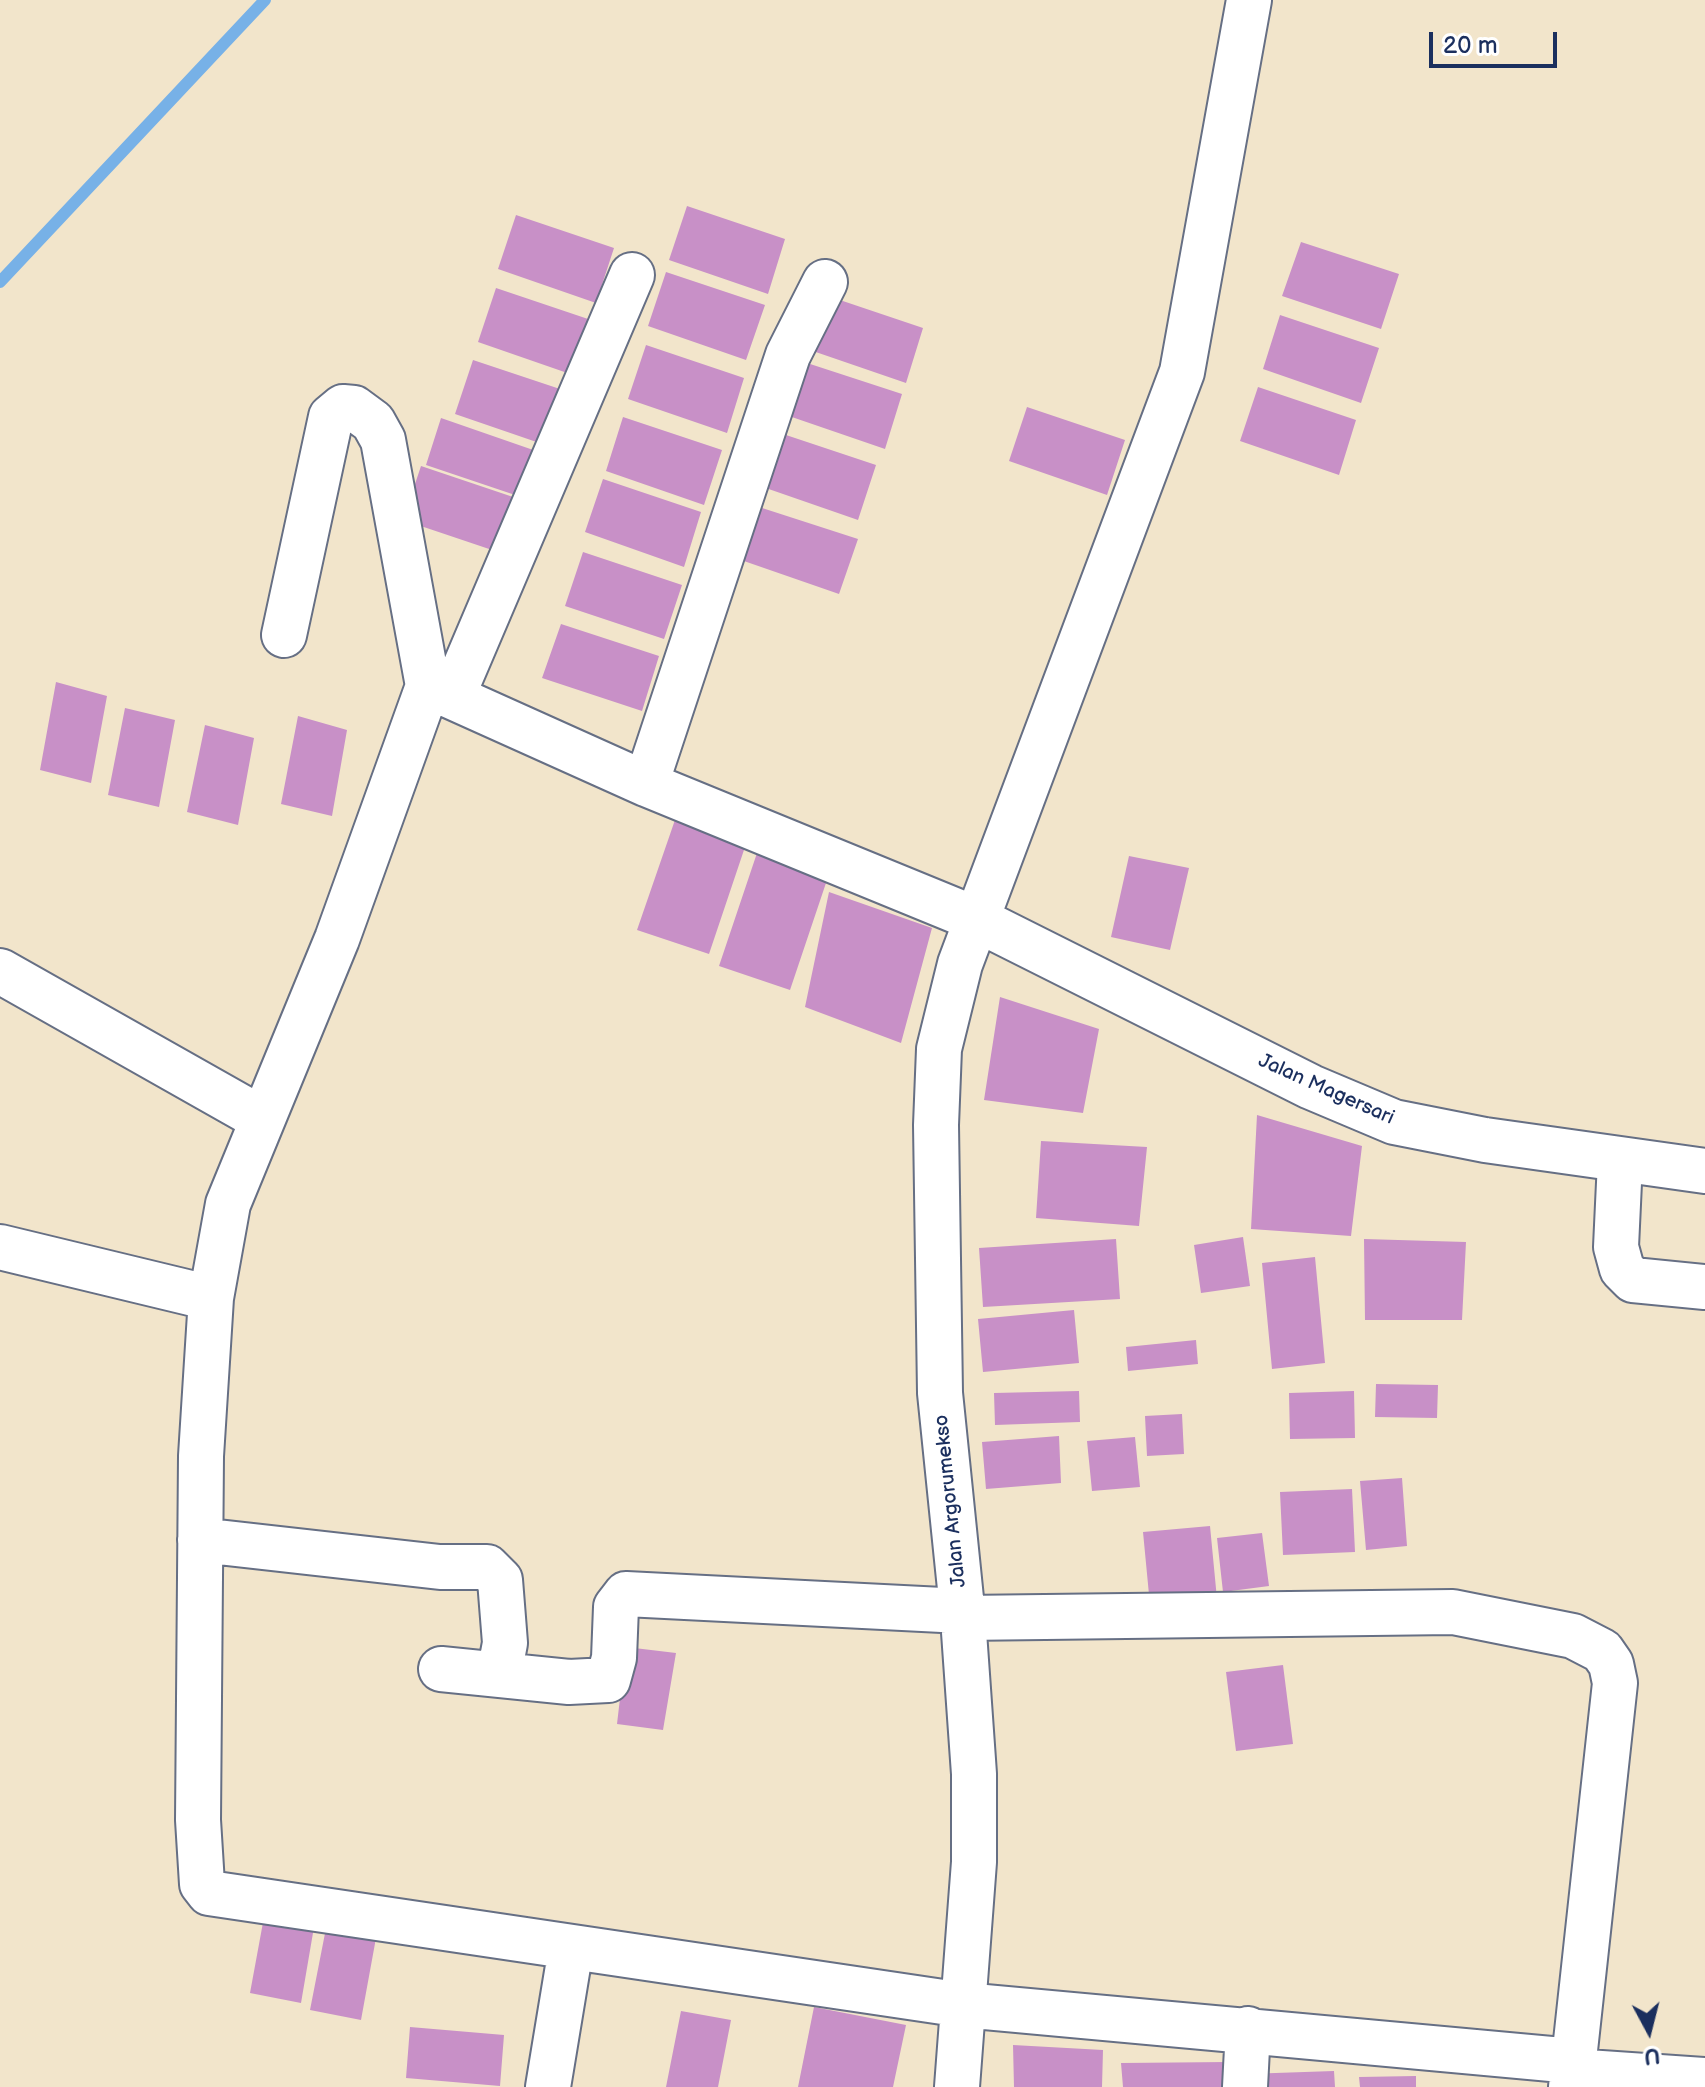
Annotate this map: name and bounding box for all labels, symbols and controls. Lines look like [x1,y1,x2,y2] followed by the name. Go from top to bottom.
[1433,16,1561,66] scale bar
[1443,31,1498,60] text: 20 m
[1254,1049,1398,1131] street label: Jalan Magersari
[930,1413,972,1589] street label: Jalan Argorumekso
[1609,1991,1689,2071] north arrow
[1643,2041,1661,2070] text: U

